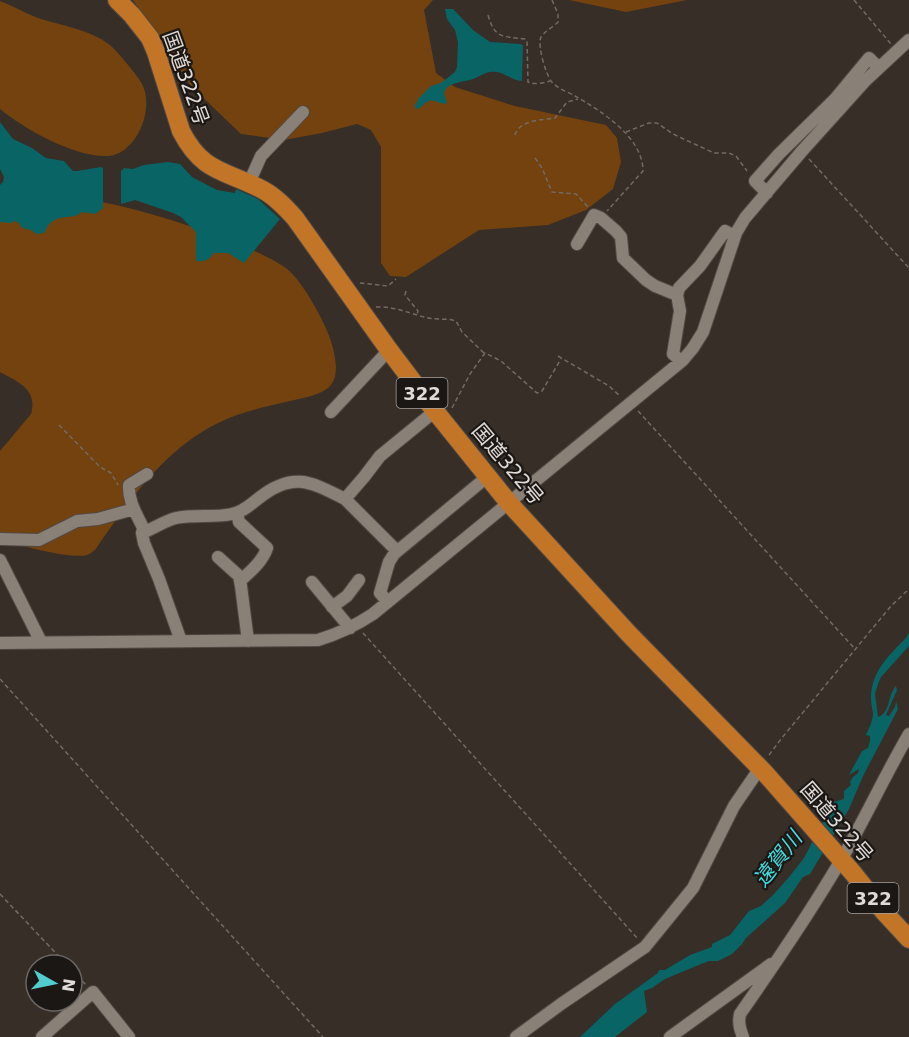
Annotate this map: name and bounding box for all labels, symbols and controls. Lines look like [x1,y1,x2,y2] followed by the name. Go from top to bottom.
[158,28,214,128] street label: 国道322号
[396,378,448,408] road number: 322
[467,419,549,509] street label: 国道322号
[796,777,878,867] street label: 国道322号
[749,825,808,891] water label: 遠賀川
[848,883,898,913] road number: 322
[24,953,84,1013] north arrow
[58,977,79,993] text: N

